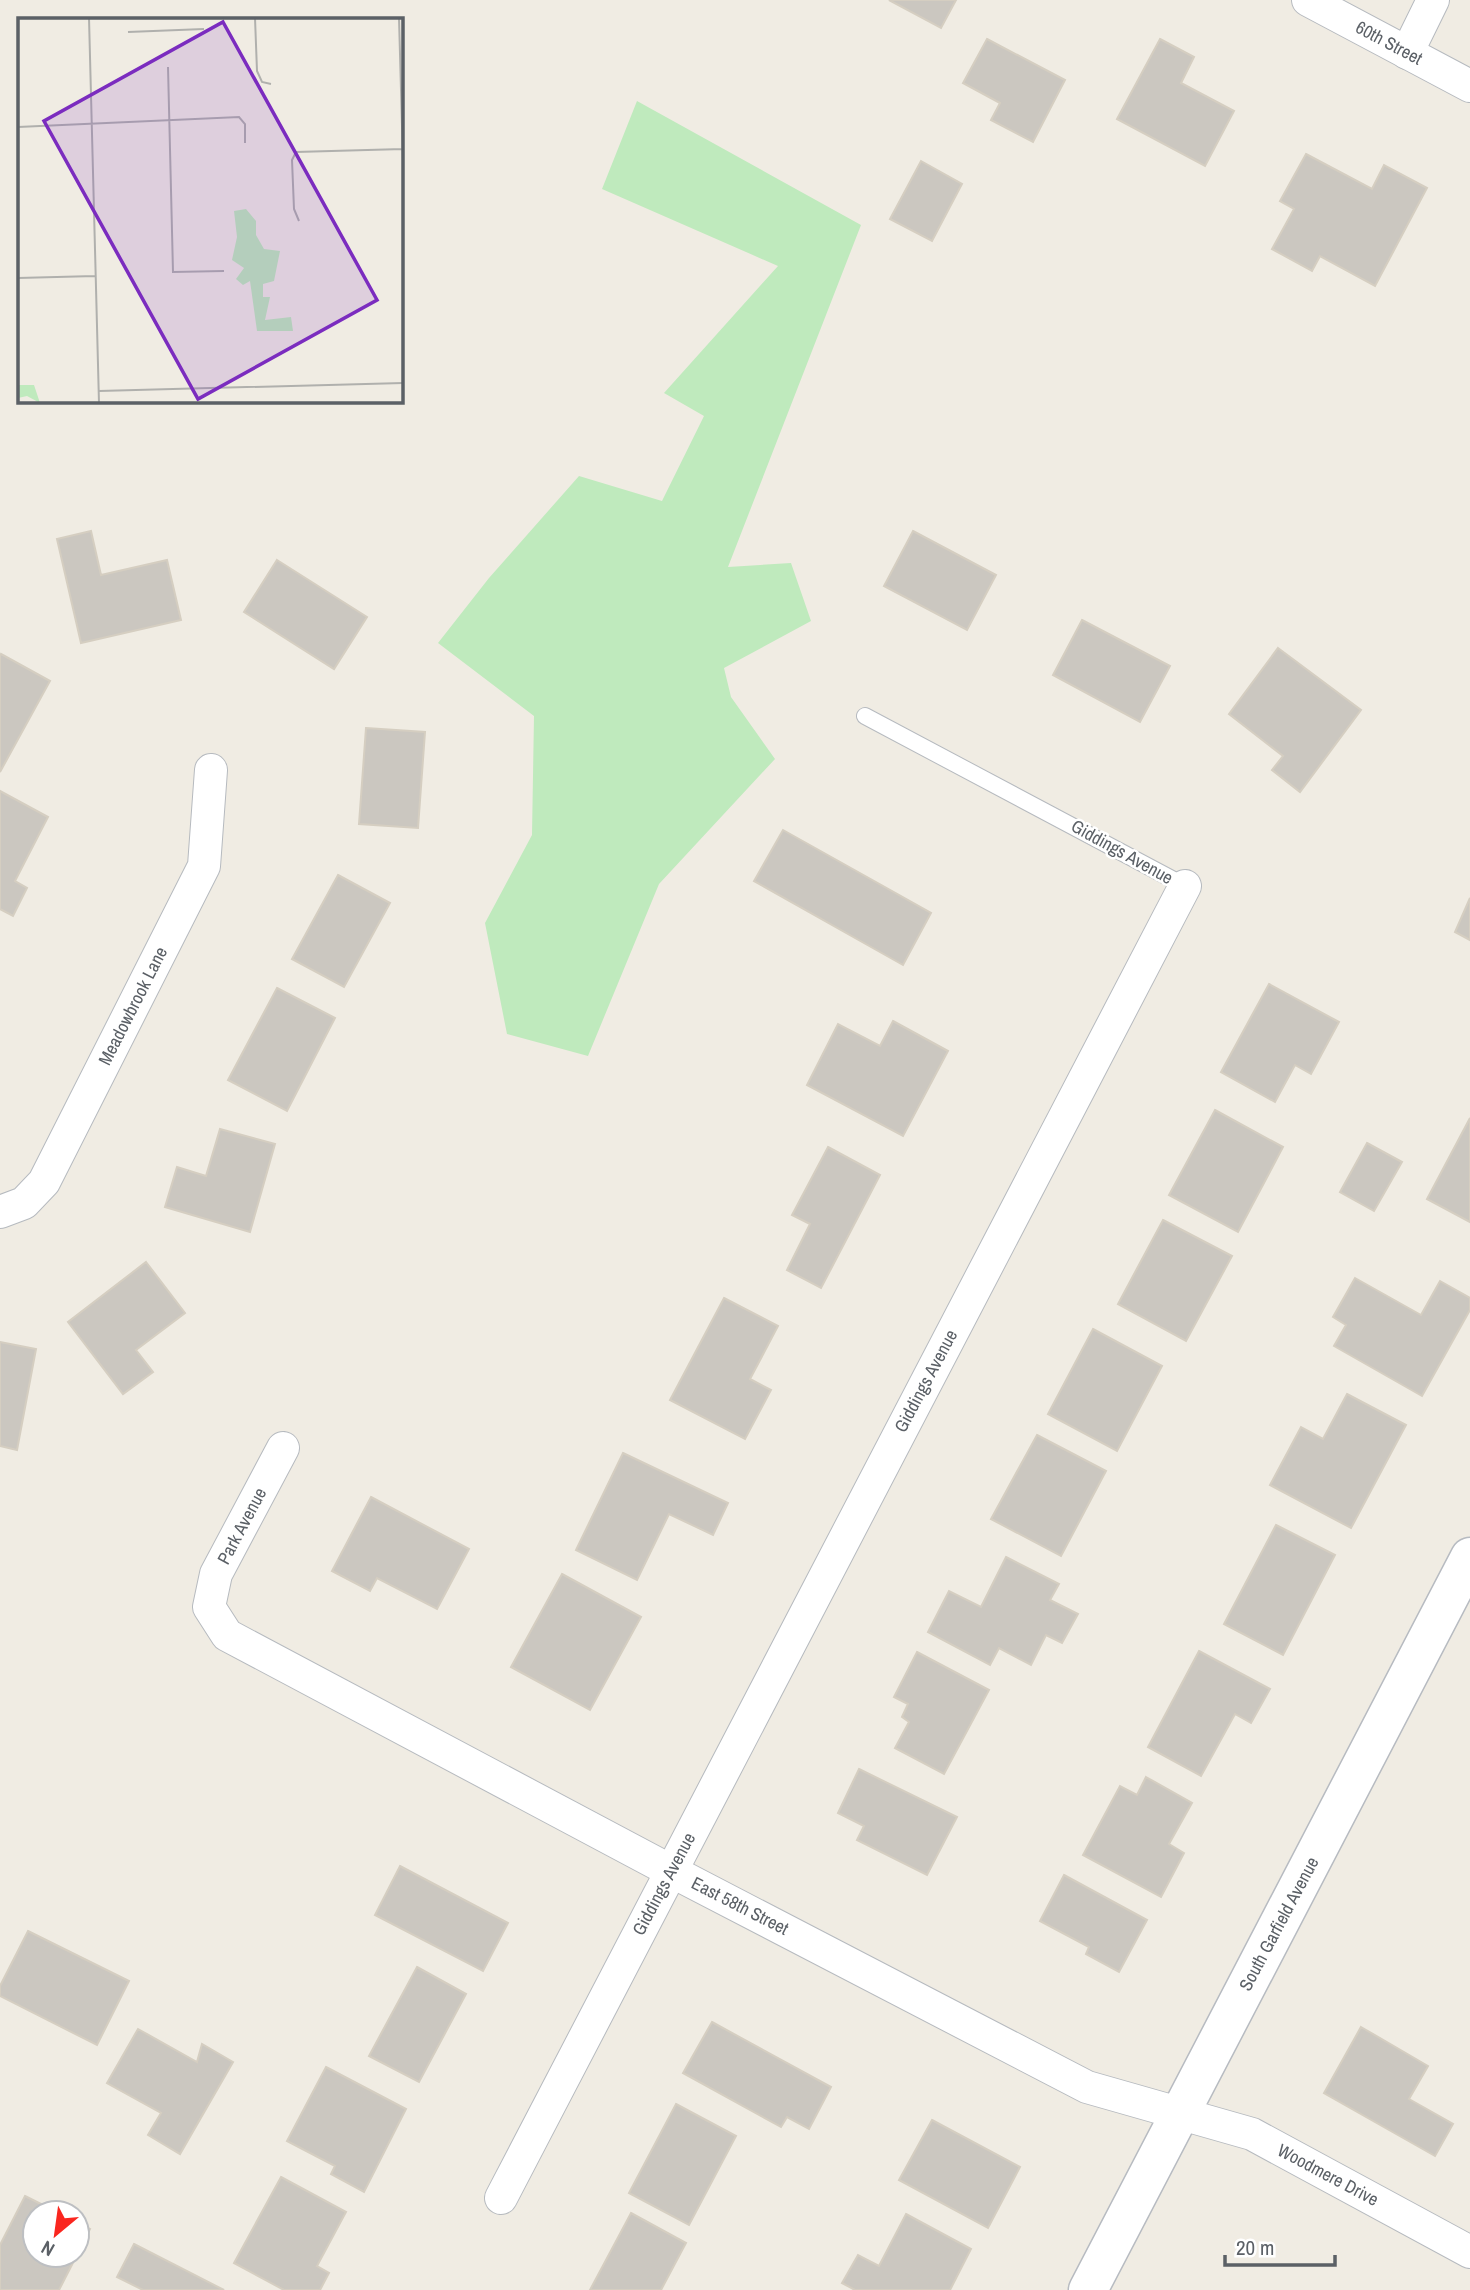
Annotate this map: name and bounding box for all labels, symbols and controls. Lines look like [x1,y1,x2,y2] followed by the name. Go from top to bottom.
[1351,15,1427,71] street label: 60th Street
[18,18,402,402] inset map
[1067,813,1178,890] street label: Giddings Avenue
[92,942,173,1069] street label: Meadowbrook Lane
[888,1325,963,1437] street label: Giddings Avenue
[211,1483,272,1568] street label: Park Avenue
[626,1828,701,1940] street label: Giddings Avenue
[1233,1852,1324,1995] street label: South Garfield Avenue
[687,1870,793,1941] street label: East 58th Street
[1273,2137,1383,2212] street label: Woodmere Drive
[21,2199,91,2269] north arrow
[1225,2224,1335,2268] scale bar
[1236,2233,1274,2262] text: 20 m
[37,2235,59,2263] text: N

